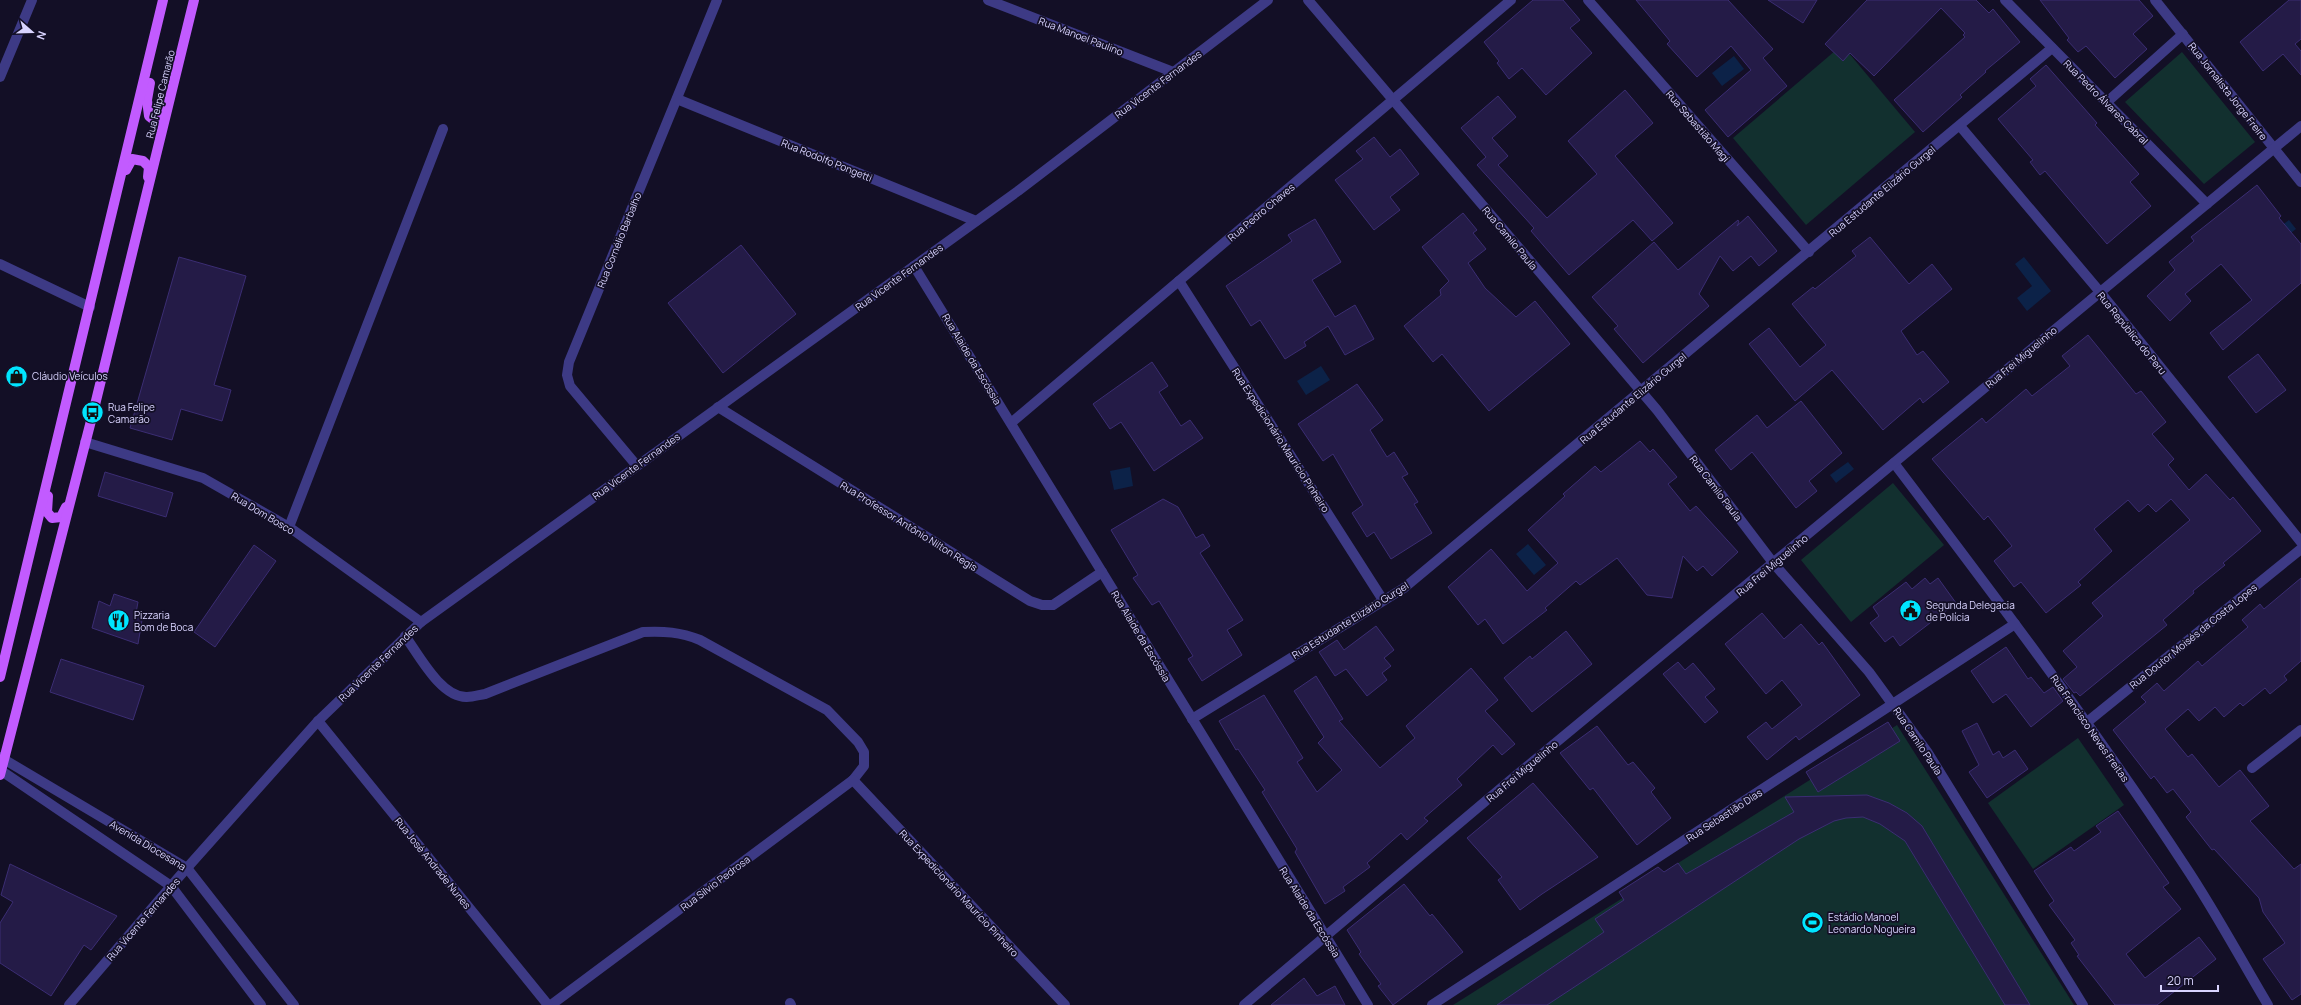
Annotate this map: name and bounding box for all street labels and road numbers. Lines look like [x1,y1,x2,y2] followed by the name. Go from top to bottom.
[1037,13,1125,59] street label: Rua Manoel Paulino
[2185,39,2271,143] street label: Rua Jornalista Jorge Freire
[1112,47,1204,121] street label: Rua Vicente Fernandes
[142,48,178,140] street label: Rua Felipe Camarão
[2061,57,2151,147] street label: Rua Pedro Álvares Cabral
[1663,87,1733,165] street label: Rua Sebastião Magi
[779,135,875,185] street label: Rua Rodolfo Pongetti
[1826,142,1938,240] street label: Rua Estudante Elizário Gurgel
[1225,180,1297,244] street label: Rua Pedro Chaves
[593,190,645,290] street label: Rua Cornélio Barbalho
[1479,203,1541,273] street label: Rua Camilo Paula
[852,240,946,314] street label: Rua Vicente Fernandes
[2094,289,2170,377] street label: Rua República do Peru
[939,311,1005,407] street label: Rua Alaide da Escóssia
[1982,323,2060,391] street label: Rua Frei Miguelinho
[1577,349,1689,447] street label: Rua Estudante Elizário Gurgel
[1229,365,1333,515] street label: Rua Expedicionário Maurício Pinheiro
[589,429,683,503] street label: Rua Vicente Fernandes
[1687,452,1745,524] street label: Rua Camilo Paula
[838,478,980,574] street label: Rua Professor Antônio Nilton Regis
[229,489,297,537] street label: Rua Dom Bosco
[1733,531,1811,599] street label: Rua Frei Miguelinho
[1289,578,1411,662] street label: Rua Estudante Elizário Gurgel
[2126,580,2260,692] street label: Rua Doutor Moisés da Costa Lopes
[1108,588,1174,684] street label: Rua Alaide da Escóssia
[335,621,421,705] street label: Rua Vicente Fernandes
[2048,672,2132,784] street label: Rua Francisco Neves Freitas
[1890,704,1946,778] street label: Rua Camilo Paula
[1483,737,1561,805] street label: Rua Frei Miguelinho
[1683,785,1765,845] street label: Rua Sebastião Dias
[392,814,474,912] street label: Rua José Andrade Nunes
[107,817,189,873] street label: Avenida Diocesana
[896,826,1022,960] street label: Rua Expedicionário Maurício Pinheiro
[677,852,753,914] street label: Rua Silvio Pedrosa
[1276,864,1344,960] street label: Rua Alaide da Escóssia
[103,875,183,963] street label: Rua Vicente Fernandes

